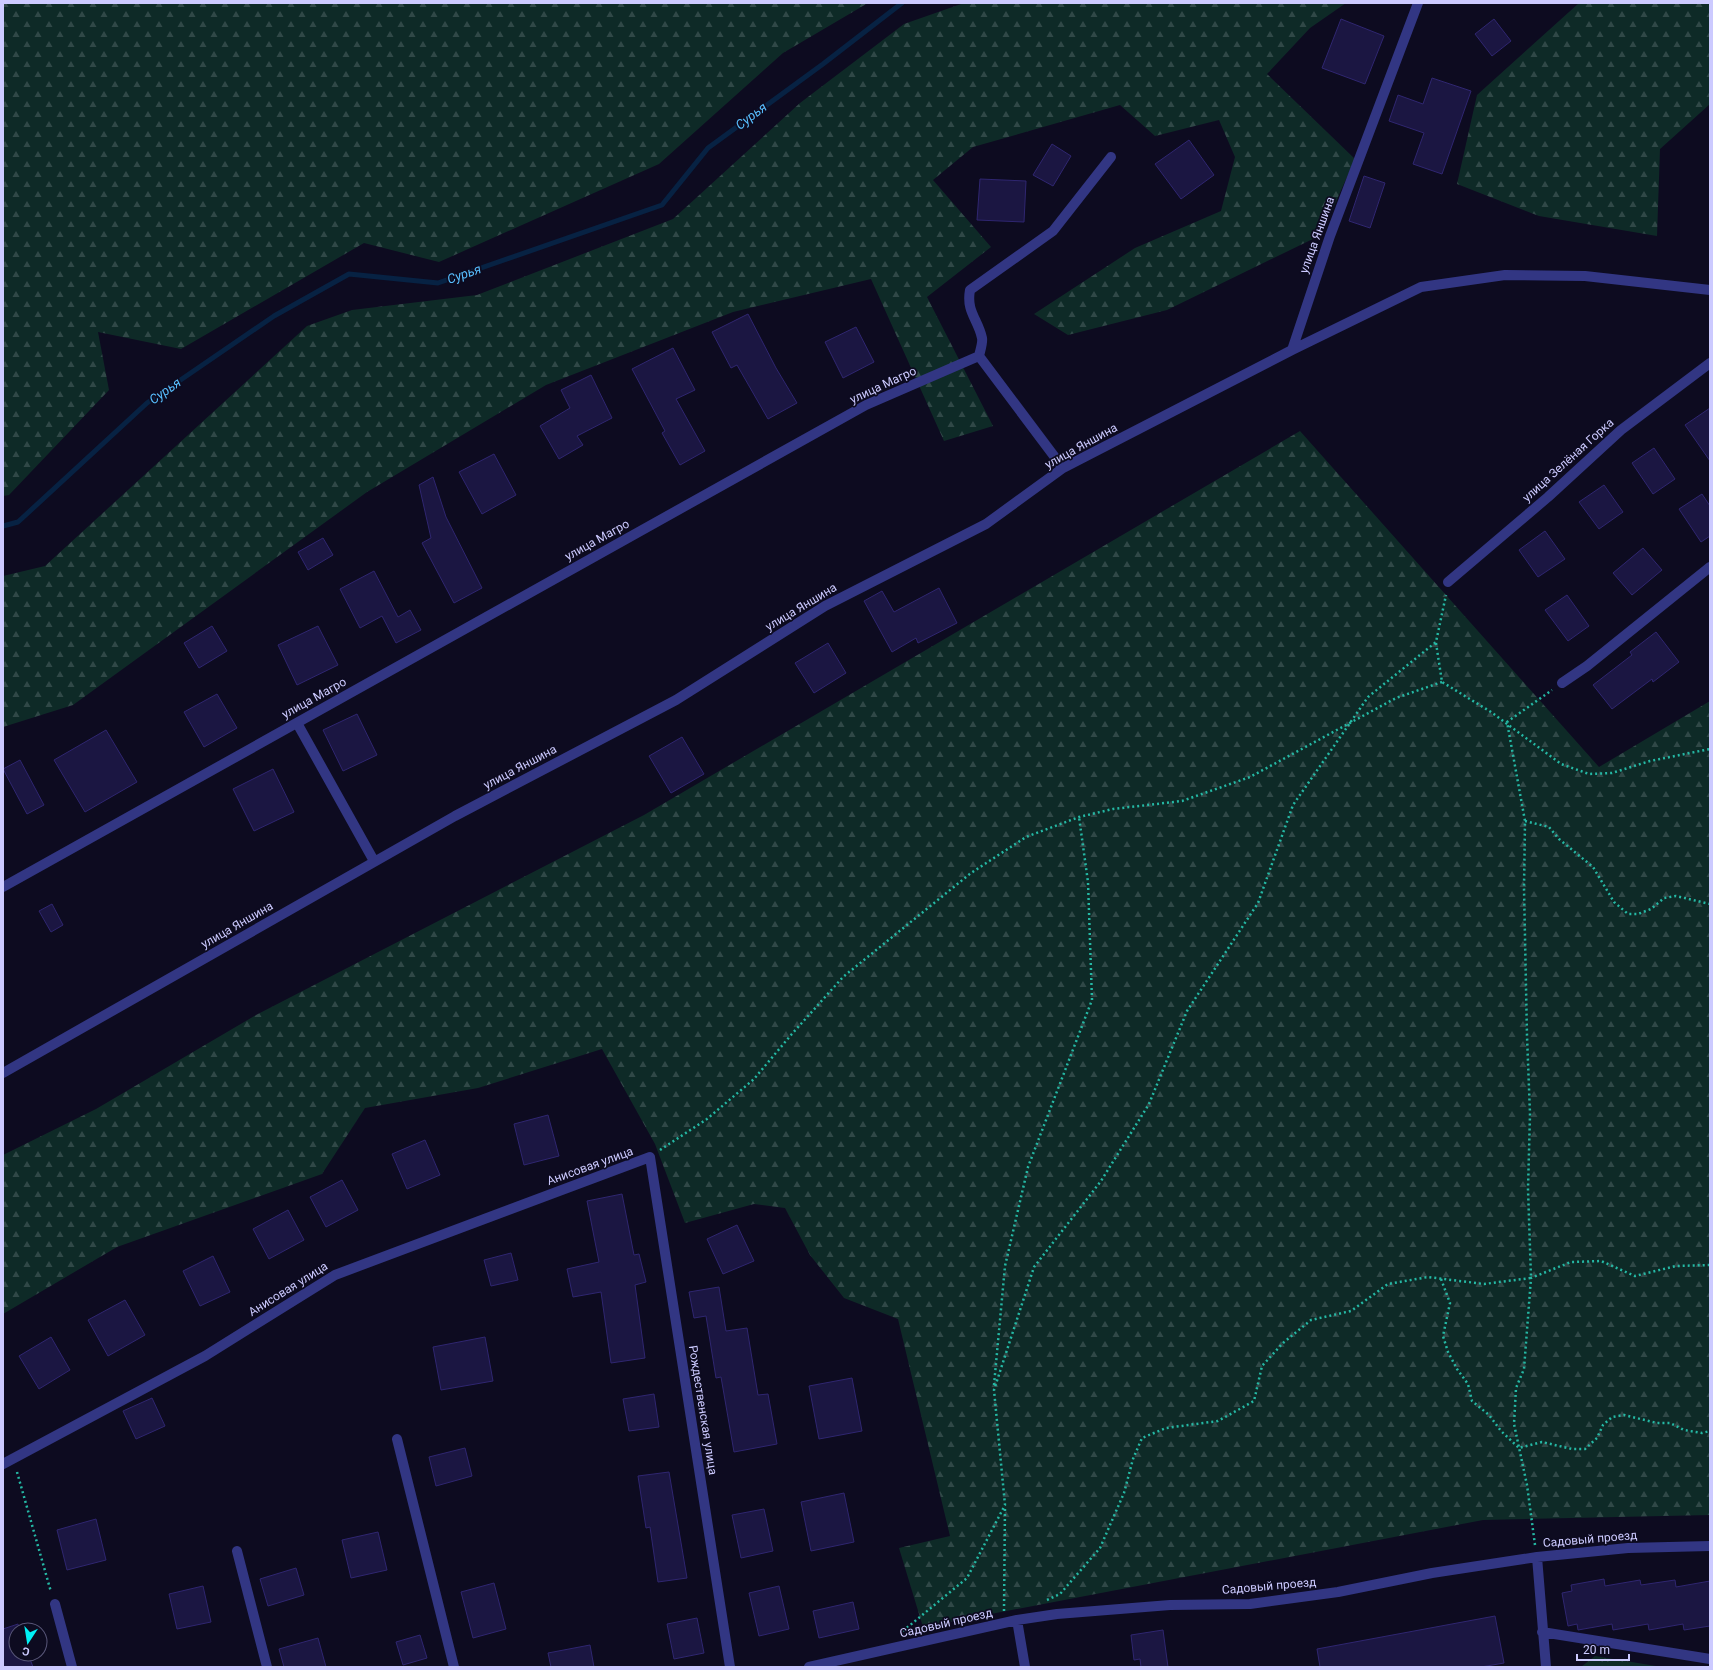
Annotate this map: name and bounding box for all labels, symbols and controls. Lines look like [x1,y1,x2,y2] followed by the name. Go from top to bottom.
[732,99,770,133] water label: Сурья
[1297,195,1337,275] street label: улица Яншина
[445,261,483,287] water label: Сурья
[848,363,919,406] street label: улица Магро
[146,375,184,407] water label: Сурья
[1520,415,1616,505] street label: улица Зелёная Горка
[1042,420,1120,472] street label: улица Яншина
[562,516,632,563] street label: улица Магро
[763,580,839,634] street label: улица Яншина
[279,674,349,721] street label: улица Магро
[481,742,559,792] street label: улица Яншина
[199,899,275,951] street label: улица Яншина
[545,1144,635,1188] street label: Анисовая улица
[246,1259,330,1319] street label: Анисовая улица
[686,1344,720,1476] street label: Рождественская улица
[1542,1528,1638,1550] street label: Садовый проезд
[1221,1575,1317,1597] street label: Садовый проезд
[898,1606,994,1640] street label: Садовый проезд
[8,1622,48,1662] north arrow
[1577,1636,1629,1662] scale bar
[1583,1643,1610,1657] text: 20 m
[21,1644,31,1658] text: С

